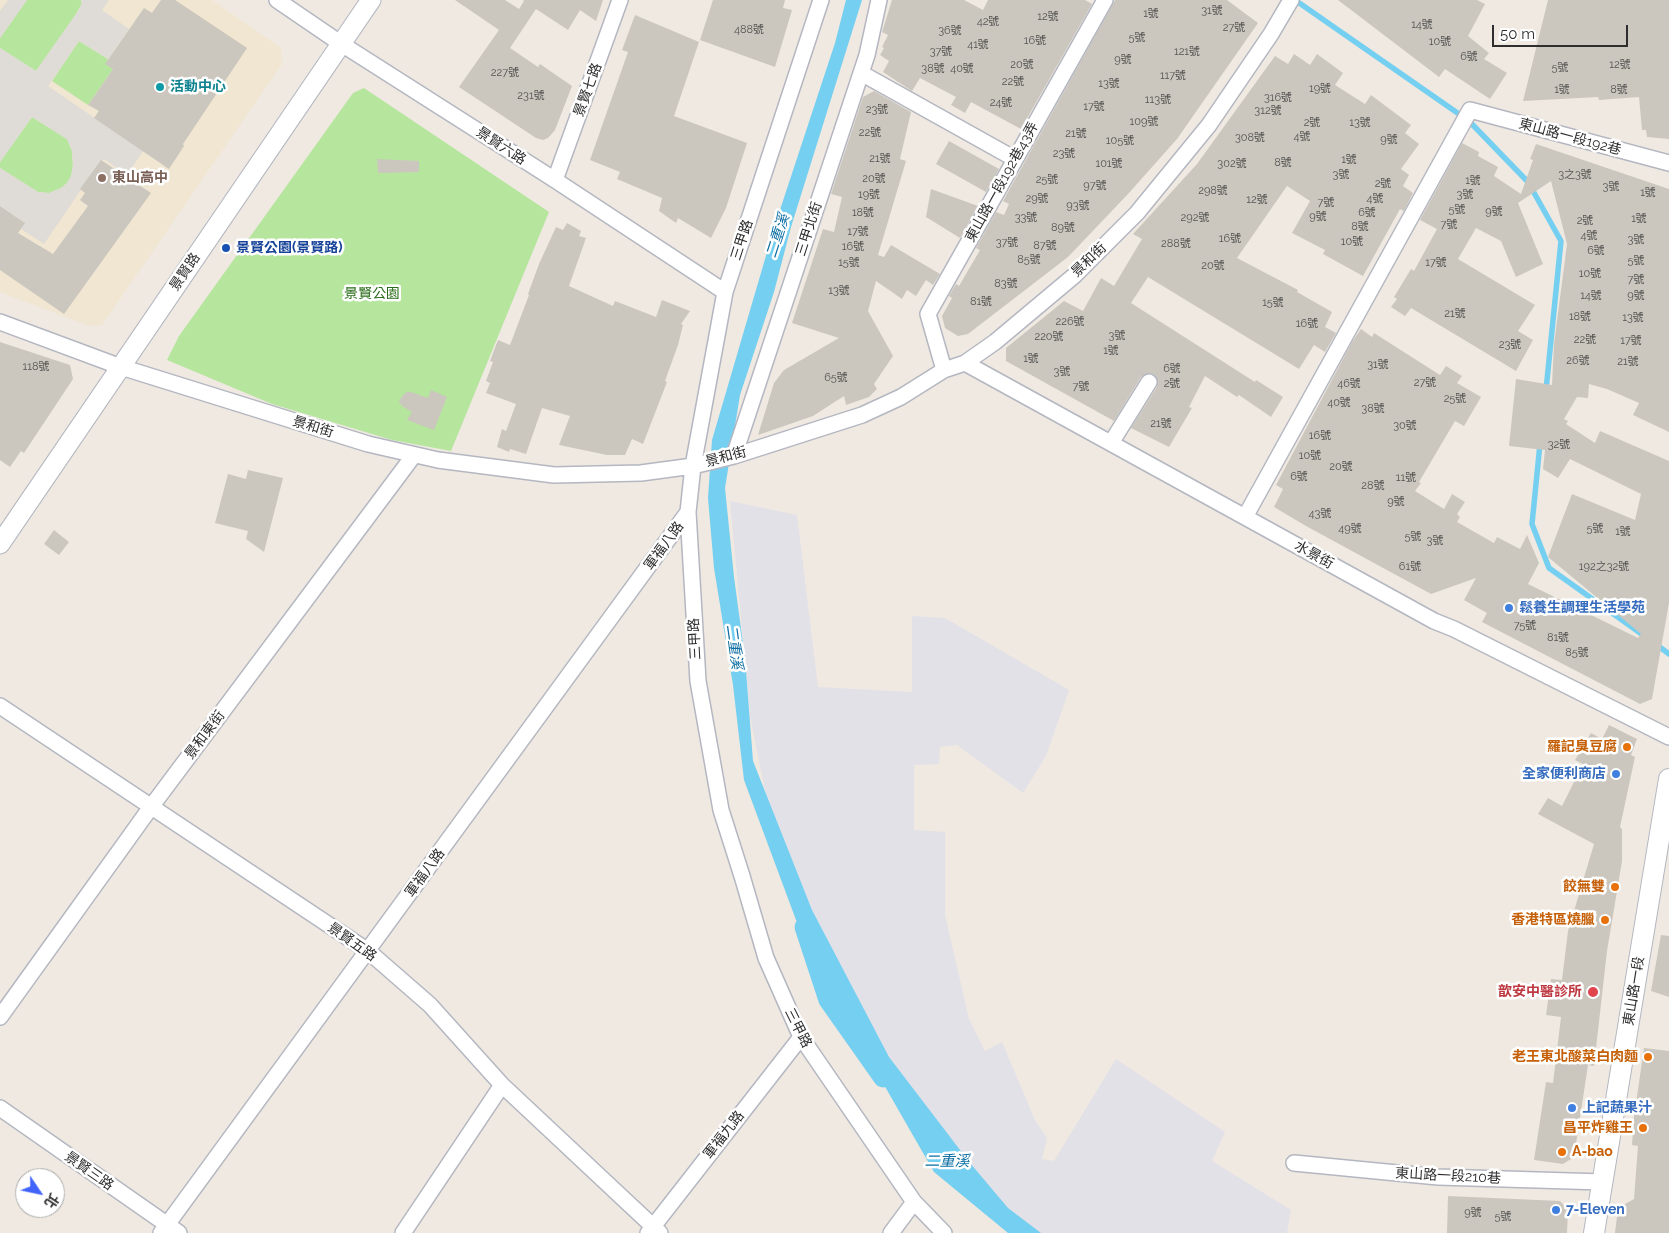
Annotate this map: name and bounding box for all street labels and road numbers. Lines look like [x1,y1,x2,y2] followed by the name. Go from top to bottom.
[571,61,605,119] street label: 景賢七路
[1517,115,1623,159] street label: 東山路一段192巷
[962,119,1042,245] street label: 東山路一段192巷43弄
[473,124,529,168] street label: 景賢六路
[792,200,826,258] street label: 三甲北街
[728,217,756,263] street label: 三甲路
[1068,239,1110,281] street label: 景和街
[166,250,204,294] street label: 景賢路
[290,413,336,441] street label: 景和街
[704,443,748,471] street label: 景和街
[641,518,687,574] street label: 軍福八路
[1292,537,1336,573] street label: 水景街
[686,618,704,660] street label: 三甲路
[181,708,229,762] street label: 景和東街
[402,845,448,901] street label: 軍福八路
[324,919,380,965] street label: 景賢五路
[1620,955,1648,1027] street label: 東山路一段
[781,1005,815,1051] street label: 三甲路
[700,1108,748,1162] street label: 軍福九路
[61,1148,117,1194] street label: 景賢三路
[1395,1165,1501,1187] street label: 東山路一段210巷

